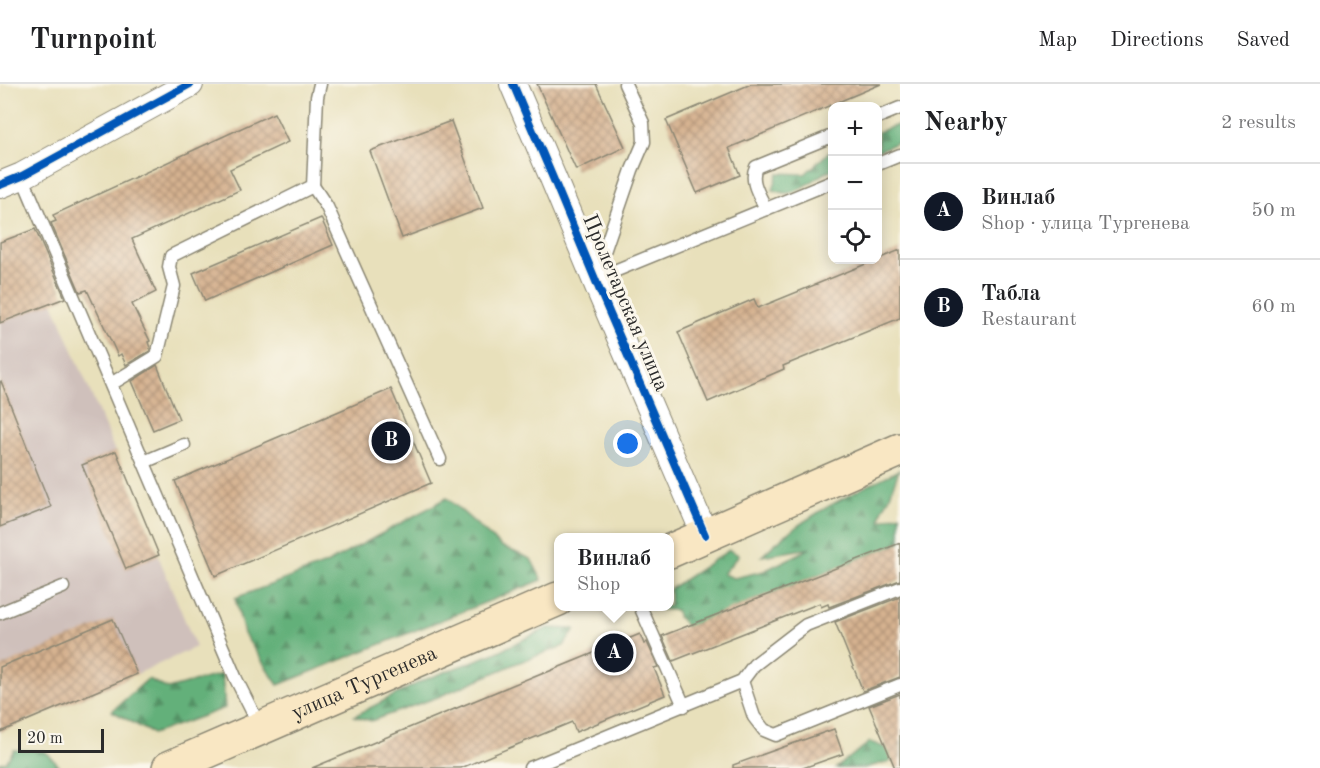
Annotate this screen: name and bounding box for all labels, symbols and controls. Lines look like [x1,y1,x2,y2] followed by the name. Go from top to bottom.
[30,27,157,55] text: Turnpoint
[1038,30,1077,51] text: Map
[1110,30,1204,51] text: Directions
[1237,30,1290,51] text: Saved
[828,102,882,264] map controls
[828,102,882,156] button: +
[924,110,1008,136] text: Nearby
[1221,113,1296,133] text: 2 results
[828,156,882,210] button: −
[981,187,1056,209] text: Винлаб
[936,201,951,221] text: A
[1251,201,1296,221] text: 50 m
[828,210,882,264] button: locate
[578,212,672,394] street label: Пролетарская улица
[981,214,1190,234] text: Shop · улица Тургенева
[981,283,1041,305] text: Табла
[936,297,951,317] text: B
[1251,297,1296,317] text: 60 m
[981,310,1077,330] text: Restaurant
[372,418,410,464] pin: B
[613,429,642,458] your location
[554,533,674,611] popup
[577,548,651,570] text: Винлаб
[577,575,620,595] text: Shop
[594,630,634,676] pin: A
[289,642,440,724] street label: улица Тургенева
[18,726,104,754] scale bar
[27,731,63,747] text: 20 m

